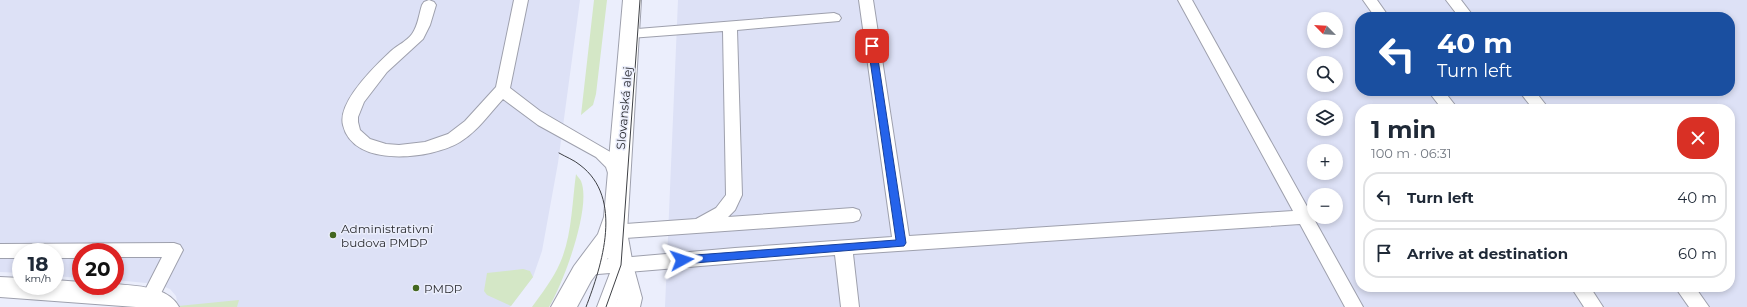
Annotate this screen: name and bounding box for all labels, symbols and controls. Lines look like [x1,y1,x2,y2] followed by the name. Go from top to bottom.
[1307,12,1343,48] north arrow
[1307,12,1343,224] map controls
[1437,26,1513,60] text: 40 m
[1371,28,1423,80] icon: left
[855,29,889,63] pin
[861,35,883,57] icon: arrive
[1307,56,1343,92] button: search
[1437,60,1512,82] text: Turn left
[613,66,635,150] street label: Slovanská alej
[1307,100,1343,136] button: layers
[1371,115,1436,144] text: 1 min
[1677,117,1719,159] button: close
[1307,144,1343,180] button: +
[1371,145,1452,161] text: 100 m · 06:31
[1373,186,1395,208] icon: left
[1307,188,1343,224] button: −
[1407,188,1474,207] text: Turn left
[1677,188,1717,207] text: 40 m
[341,221,434,250] place label: Administrativní budova PMDP
[328,230,338,240] marker: Administrativní budova PMDP
[661,239,703,281] position arrow
[1373,242,1395,264] icon: arrive
[72,243,124,295] speed limit sign: 20
[1407,244,1568,263] text: Arrive at destination
[1678,244,1717,263] text: 60 m
[27,252,49,276] text: 18
[25,272,51,285] text: km/h
[424,281,462,296] place label: PMDP
[411,283,421,293] marker: PMDP

